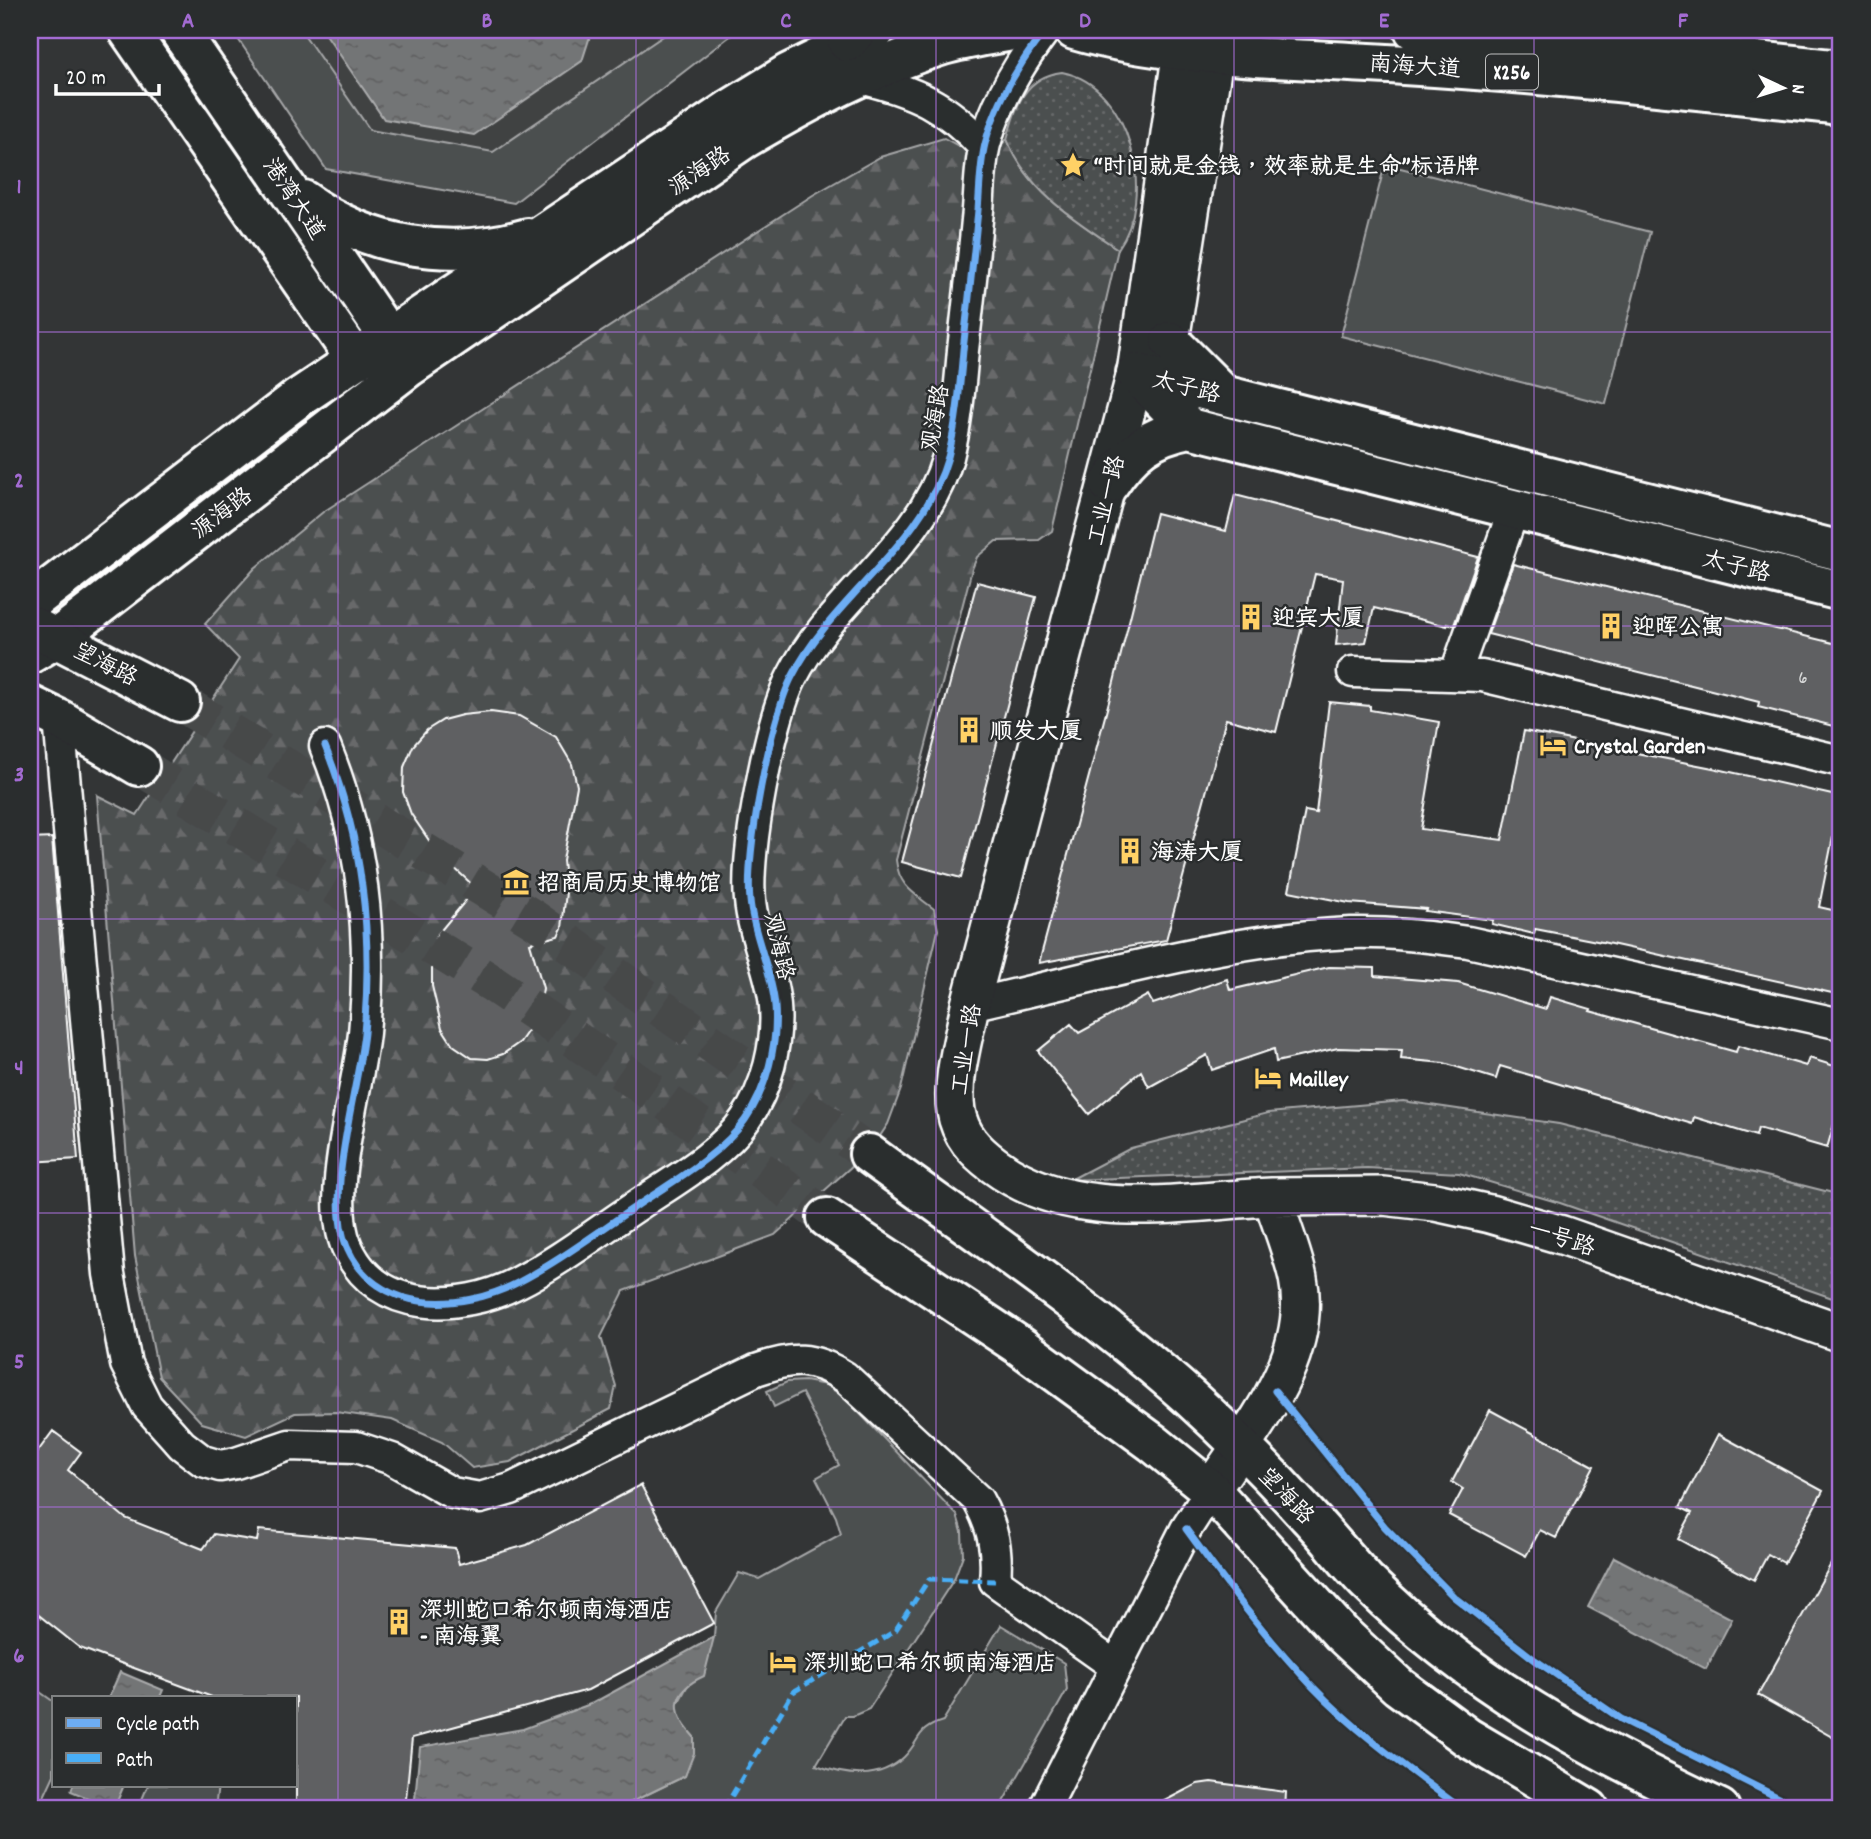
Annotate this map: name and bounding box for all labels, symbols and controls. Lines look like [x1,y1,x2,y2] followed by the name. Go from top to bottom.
[182,6,194,39] text: A
[482,6,493,39] text: B
[780,6,792,39] text: C
[1079,6,1091,39] text: D
[1379,6,1390,39] text: E
[1678,6,1689,39] text: F
[1368,49,1462,88] street label: 南海大道
[56,52,159,96] scale bar
[1748,52,1818,122] north arrow
[1486,55,1538,90] road number: X256
[66,65,106,95] text: 20 m
[1783,83,1810,95] text: N
[663,140,739,206] street label: 源海路
[1058,150,1088,180] place icon: “时间就是金钱，效率就是生命”标语牌
[1094,152,1479,185] place label: “时间就是金钱，效率就是生命”标语牌
[253,153,332,247] street label: 港湾大道
[16,172,22,205] text: 1
[1149,365,1224,414] street label: 太子路
[915,382,960,455] street label: 观海路
[1081,452,1136,549] street label: 工业一路
[14,466,24,499] text: 2
[186,481,261,549] street label: 源海路
[1699,544,1774,593] street label: 太子路
[1236,602,1266,632] building icon: 迎宾大厦
[1272,604,1364,637] place label: 迎宾大厦
[1596,611,1626,641] building icon: 迎晖公寓
[1632,613,1724,646] place label: 迎晖公寓
[66,636,143,696] street label: 望海路
[1798,666,1808,693] house number: 6
[954,715,984,745] building icon: 顺发大厦
[990,717,1082,750] place label: 顺发大厦
[1538,730,1568,760] hotel icon: Crystal Garden
[1574,732,1706,765] place label: Crystal Garden
[14,760,24,793] text: 3
[1115,836,1145,866] building icon: 海涛大厦
[1151,838,1243,871] place label: 海涛大厦
[501,867,531,897] museum icon: 招商局历史博物馆
[537,869,721,902] place label: 招商局历史博物馆
[753,909,800,984] street label: 观海路
[945,1002,992,1098] street label: 工业一路
[14,1053,24,1086] text: 4
[1253,1063,1283,1093] hotel icon: Mailley
[1289,1065,1350,1098] place label: Mailley
[1523,1214,1599,1267] street label: 一号路
[14,1347,24,1380] text: 5
[1249,1461,1320,1534] street label: 望海路
[420,1596,673,1655] place label: 深圳蛇口希尔顿南海酒店 - 南海翼
[384,1607,414,1637] building icon: 深圳蛇口希尔顿南海酒店 - 南海翼
[13,1641,25,1674] text: 6
[768,1647,798,1677] hotel icon: 深圳蛇口希尔顿南海酒店
[804,1649,1057,1682] place label: 深圳蛇口希尔顿南海酒店
[52,1696,298,1786] legend
[116,1711,199,1741] text: Cycle path
[116,1747,153,1777] text: Path

